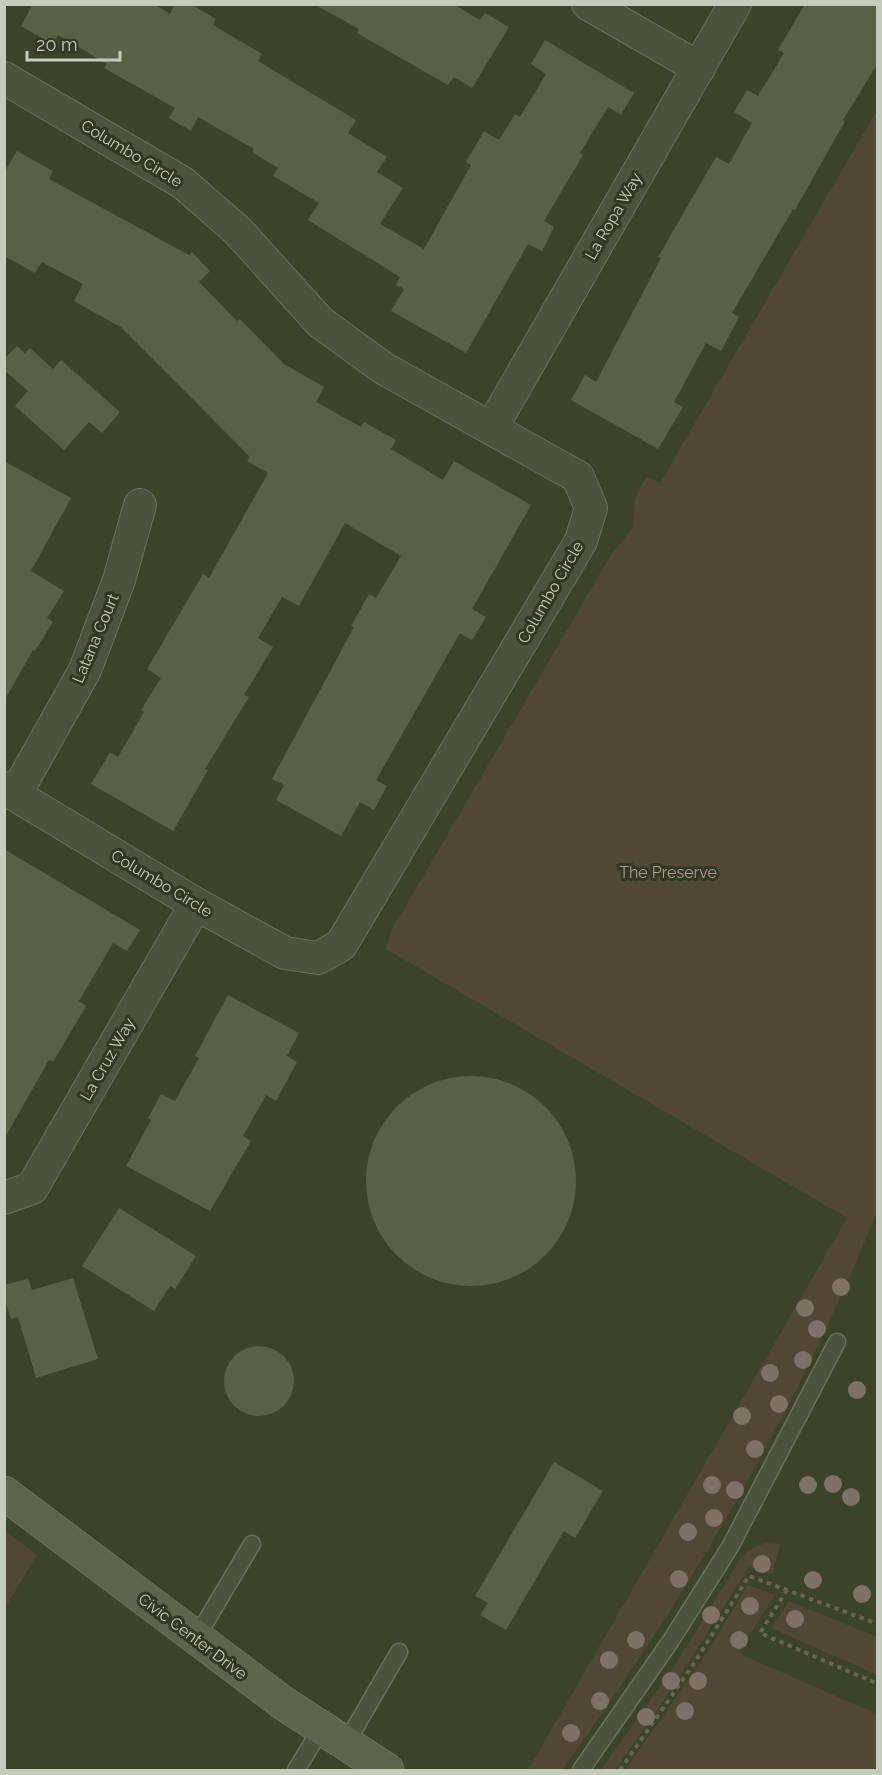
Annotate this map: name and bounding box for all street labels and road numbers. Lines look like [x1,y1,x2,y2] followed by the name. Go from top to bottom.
[78,116,186,191] street label: Columbo Circle
[581,169,646,263] street label: La Ropa Way
[513,538,587,647] street label: Columbo Circle
[68,590,123,686] street label: Latana Court
[108,846,216,921] street label: Columbo Circle
[76,1014,139,1104] street label: La Cruz Way
[135,1589,251,1683] street label: Civic Center Drive

